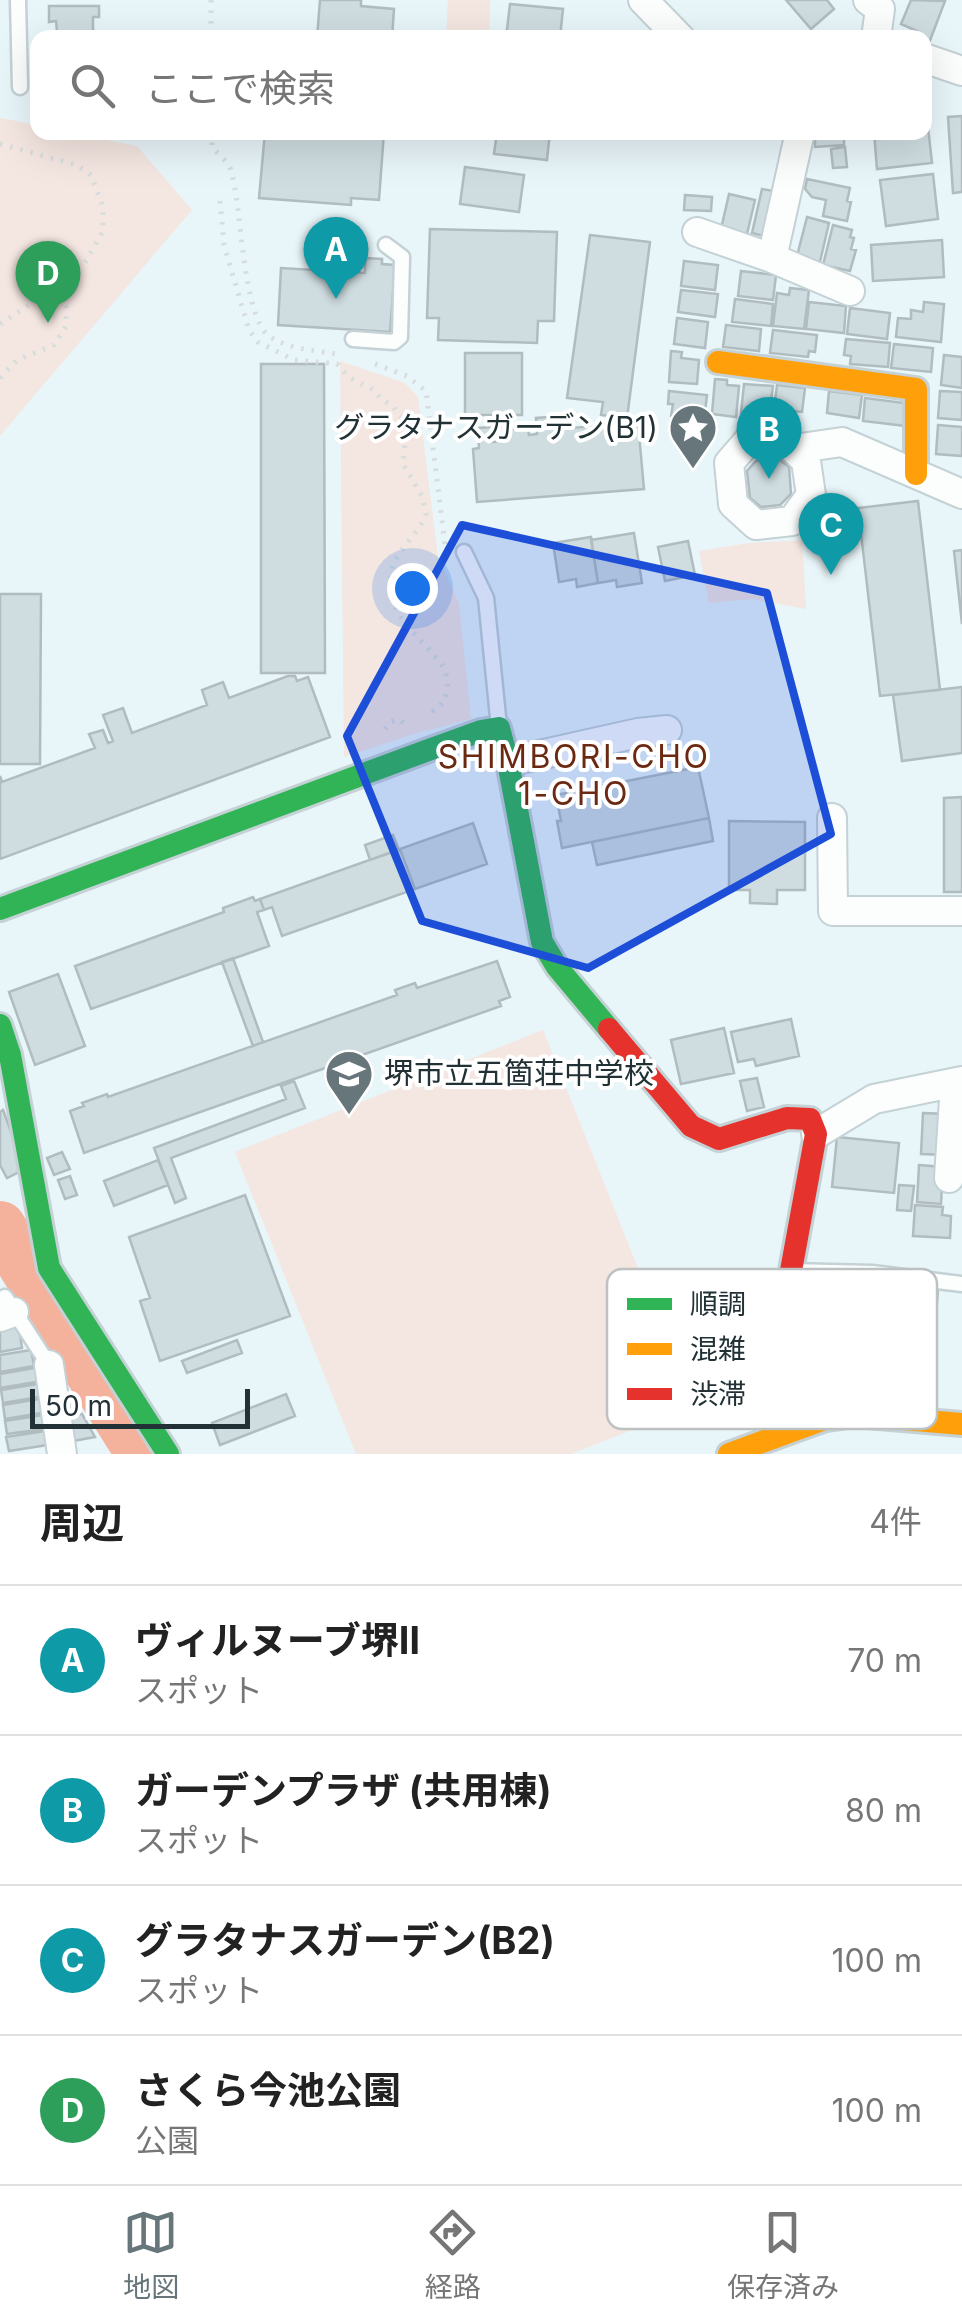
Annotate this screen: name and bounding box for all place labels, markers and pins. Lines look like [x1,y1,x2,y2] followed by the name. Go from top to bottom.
[304,216,368,299] pin: A
[15,240,80,323] pin: D
[736,396,802,479] pin: B
[667,402,719,470] place icon: グラタナスガーデン(B1)
[334,409,658,445] place label: グラタナスガーデン(B1)
[798,492,864,575] pin: C
[323,1048,375,1116] school or university icon: 堺市立五箇荘中学校
[384,1055,654,1091] place label: 堺市立五箇荘中学校

